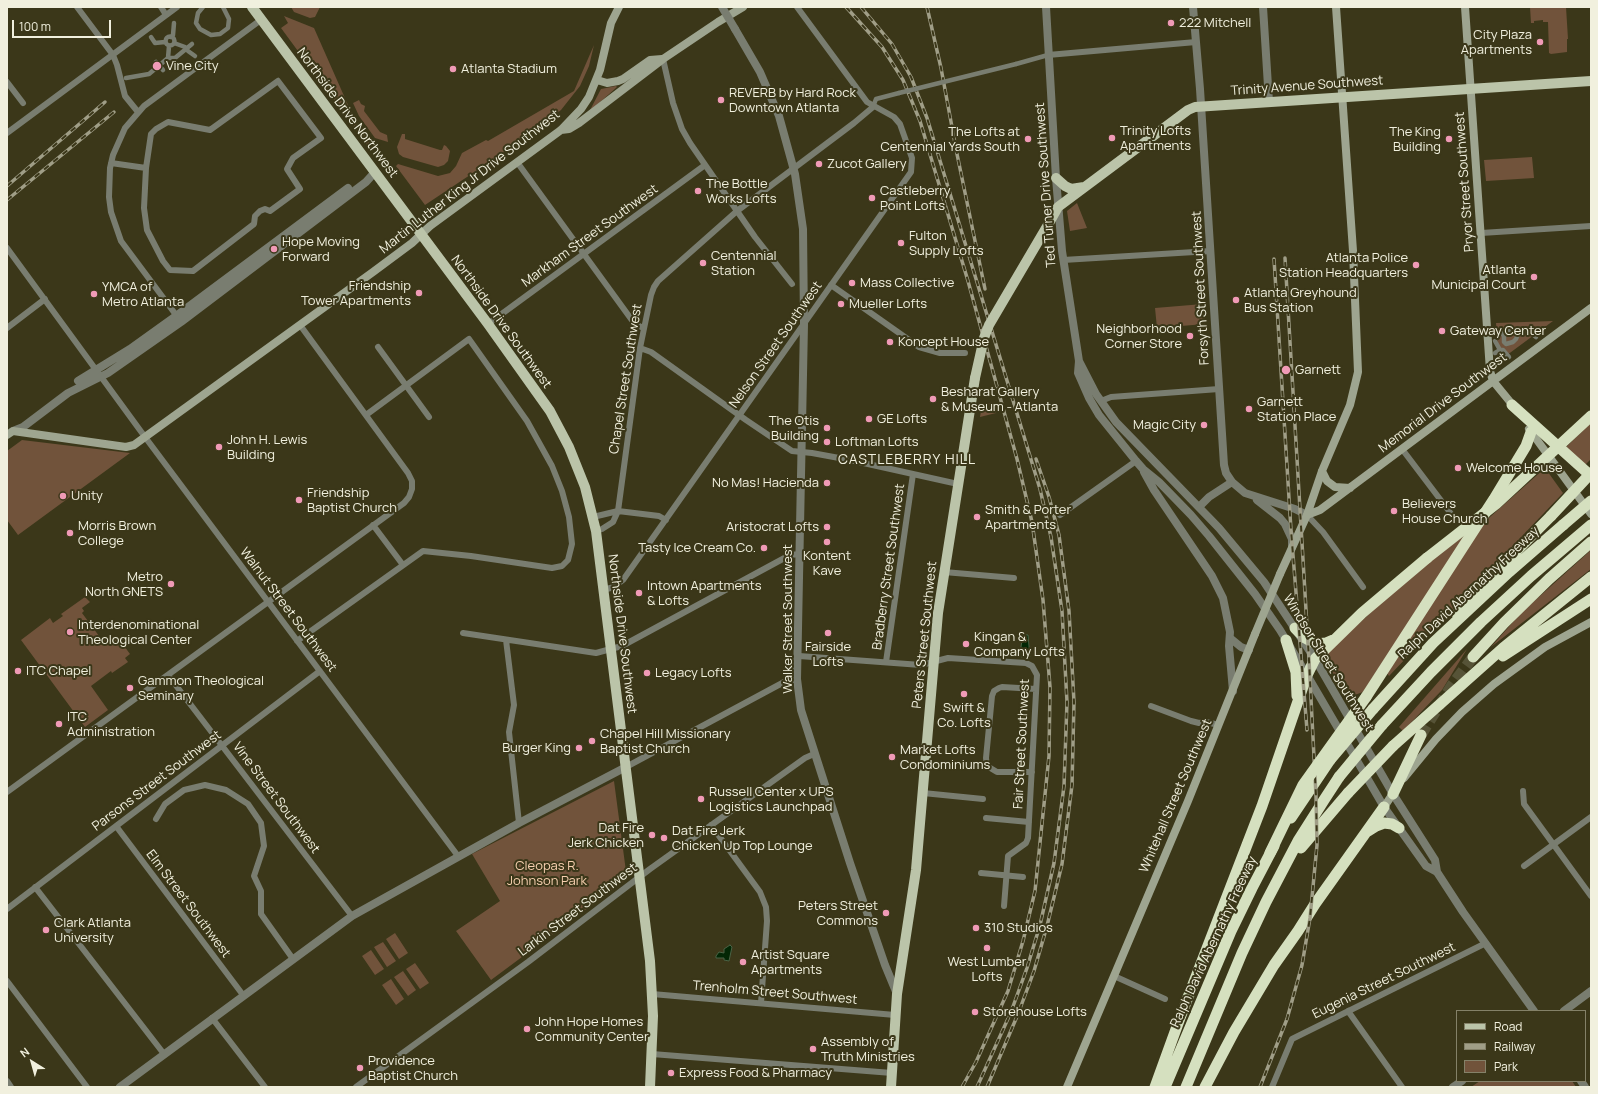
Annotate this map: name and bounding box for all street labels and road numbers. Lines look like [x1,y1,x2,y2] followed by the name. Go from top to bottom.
[293,45,401,181] street label: Northside Drive Northwest
[1230,73,1384,99] street label: Trinity Avenue Southwest
[1032,102,1060,268] street label: Ted Turner Drive Southwest
[377,107,563,257] street label: Martin Luther King Jr Drive Southwest
[1452,111,1478,253] street label: Pryor Street Southwest
[519,181,661,291] street label: Markham Street Southwest
[1189,210,1213,366] street label: Forsyth Street Southwest
[447,252,555,392] street label: Northside Drive Southwest
[726,279,826,411] street label: Nelson Street Southwest
[606,303,646,455] street label: Chapel Street Southwest
[1376,350,1510,456] street label: Memorial Drive Southwest
[870,483,908,651] street label: Bradberry Street Southwest
[1395,524,1543,662] street label: Ralph David Abernathy Freeway
[780,544,796,694] street label: Walker Street Southwest
[236,545,340,675] street label: Walnut Street Southwest
[604,553,640,715] street label: Northside Drive Southwest
[909,560,941,710] street label: Peters Street Southwest
[1279,592,1377,734] street label: Windsor Street Southwest
[1011,679,1033,809] street label: Fair Street Southwest
[1136,717,1216,875] street label: Whitehall Street Southwest
[89,727,225,835] street label: Parsons Street Southwest
[229,739,323,857] street label: Vine Street Southwest
[142,847,234,961] street label: Elm Street Southwest
[1167,854,1261,1030] street label: Ralph David Abernathy Freeway
[515,860,641,960] street label: Larkin Street Southwest
[1310,940,1458,1022] street label: Eugenia Street Southwest
[692,978,858,1008] street label: Trenholm Street Southwest

